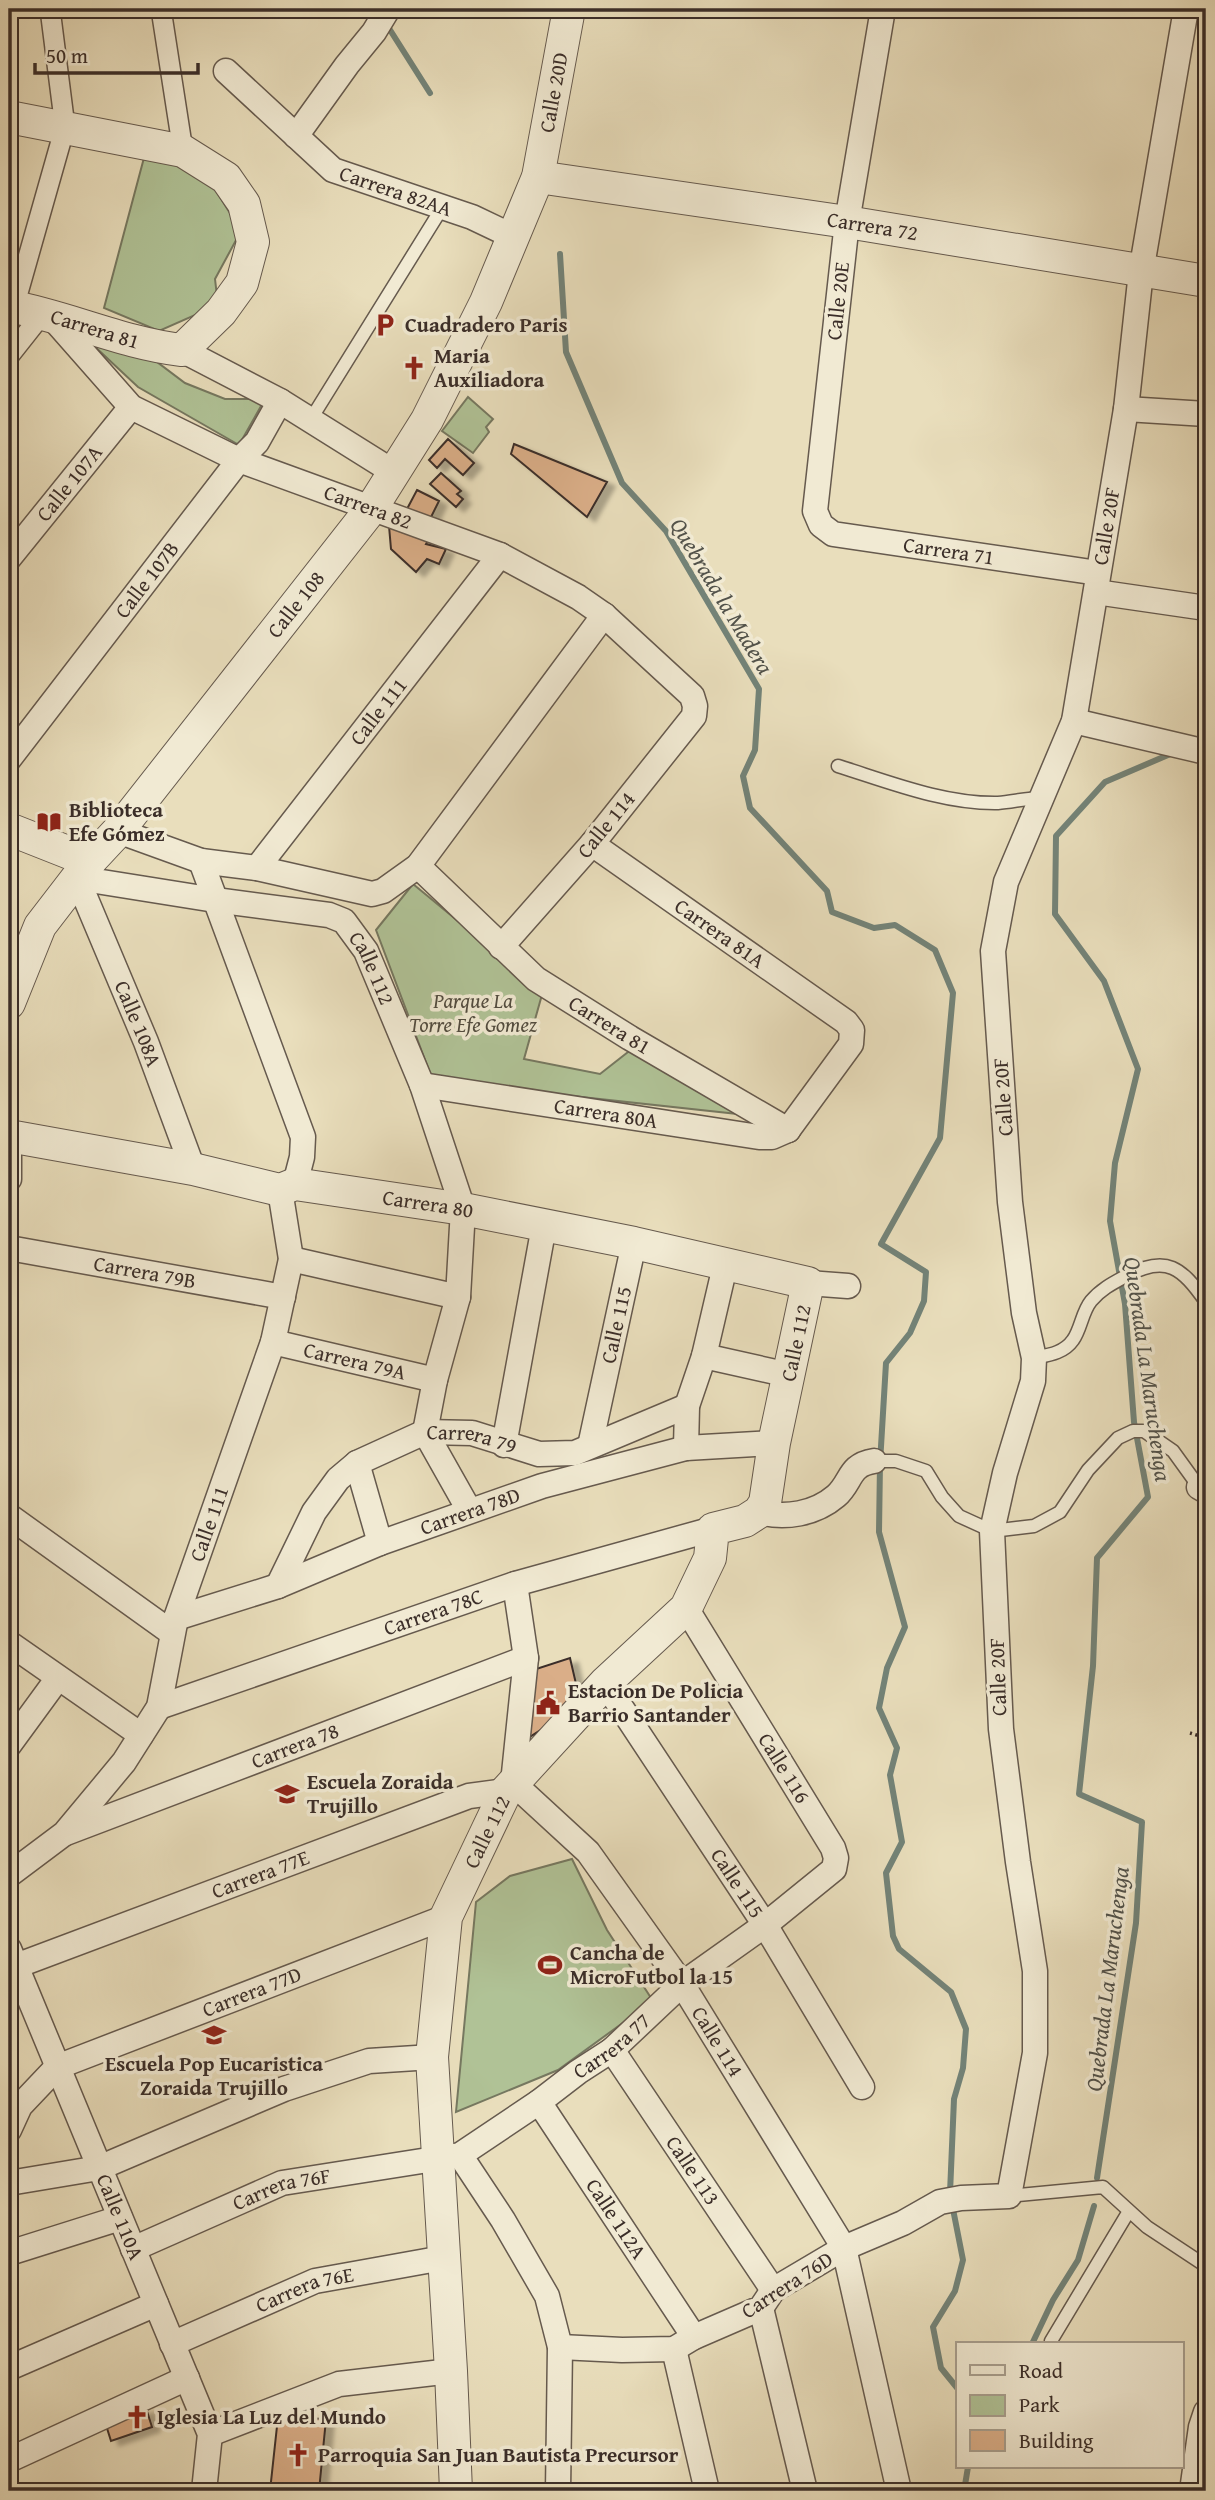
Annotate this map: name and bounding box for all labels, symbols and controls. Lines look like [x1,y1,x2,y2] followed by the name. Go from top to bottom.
[35,32,198,76] scale bar
[46,40,88,71] text: 50 m
[531,50,576,135] street label: Calle 20D
[336,157,457,224] street label: Carrera 82AA
[825,203,920,248] street label: Carrera 72
[818,260,857,342] street label: Calle 20E
[47,300,143,357] street label: Carrera 81
[405,309,568,340] place label: Cuadradero Paris
[371,311,399,339] parking icon: Cuadradero Paris
[434,340,545,395] place label: Maria Auxiliadora
[400,354,428,382] church icon: Maria Auxiliadora
[28,438,110,528] street label: Calle 107A
[320,476,416,537] street label: Carrera 82
[1084,485,1128,567] street label: Calle 20F
[663,511,782,681] water label: Quebrada la Madera
[901,529,996,573] street label: Carrera 71
[107,534,186,625] street label: Calle 107B
[259,564,332,645] street label: Calle 108
[342,671,414,752] street label: Calle 111
[569,785,642,865] street label: Calle 114
[69,794,165,849] place label: Biblioteca Efe Gómez
[35,808,63,836] library icon: Biblioteca Efe Gómez
[668,891,772,976] street label: Carrera 81A
[341,925,403,1009] street label: Calle 112
[107,976,170,1071] street label: Calle 108A
[409,985,537,1040] park label: Parque La Torre Efe Gomez
[563,987,657,1062] street label: Carrera 81
[984,1057,1021,1137] street label: Calle 20F
[552,1090,660,1136] street label: Carrera 80A
[380,1181,476,1226] street label: Carrera 80
[91,1247,199,1296] street label: Carrera 79B
[1116,1255,1181,1484] water label: Quebrada La Maruchenga
[592,1283,639,1366] street label: Calle 115
[772,1302,819,1384] street label: Calle 112
[301,1334,409,1388] street label: Carrera 79A
[426,1416,521,1461] street label: Carrera 79
[416,1479,524,1543] street label: Carrera 78D
[181,1482,236,1566] street label: Calle 111
[379,1580,487,1643] street label: Carrera 78C
[981,1637,1014,1717] street label: Calle 20F
[568,1675,744,1730] place label: Estacion De Policia Barrio Santander
[534,1689,562,1717] public building icon: Estacion De Policia Barrio Santander
[247,1715,343,1776] street label: Carrera 78
[751,1726,818,1809] street label: Calle 116
[307,1766,454,1821] place label: Escuela Zoraida Trujillo
[273,1780,301,1808] school or university icon: Escuela Zoraida Trujillo
[456,1790,518,1874] street label: Calle 112
[207,1841,314,1906] street label: Carrera 77E
[703,1842,772,1924] street label: Calle 115
[1076,1864,1137,2093] water label: Quebrada La Maruchenga
[570,1937,733,1992] place label: Cancha de MicroFutbol la 15
[536,1951,564,1979] sports icon: Cancha de MicroFutbol la 15
[197,1958,306,2025] street label: Carrera 77D
[684,2000,751,2083] street label: Calle 114
[567,2006,657,2086] street label: Carrera 77
[200,2021,228,2049] school or university icon: Escuela Pop Eucaristica Zoraida Trujillo
[105,2048,323,2103] place label: Escuela Pop Eucaristica Zoraida Trujillo
[659,2129,728,2211] street label: Calle 113
[227,2160,333,2218] street label: Carrera 76F
[89,2169,152,2265] street label: Calle 110A
[579,2172,655,2265] street label: Calle 112A
[735,2243,839,2326] street label: Carrera 76D
[251,2258,356,2320] street label: Carrera 76E
[956,2342,1184,2468] legend
[1019,2355,1064,2386] text: Road
[1019,2389,1060,2420] text: Park
[157,2401,386,2432] place label: Iglesia La Luz del Mundo
[123,2403,151,2431] church icon: Iglesia La Luz del Mundo
[1019,2425,1094,2456] text: Building
[318,2439,679,2470] place label: Parroquia San Juan Bautista Precursor
[284,2441,312,2469] church icon: Parroquia San Juan Bautista Precursor

